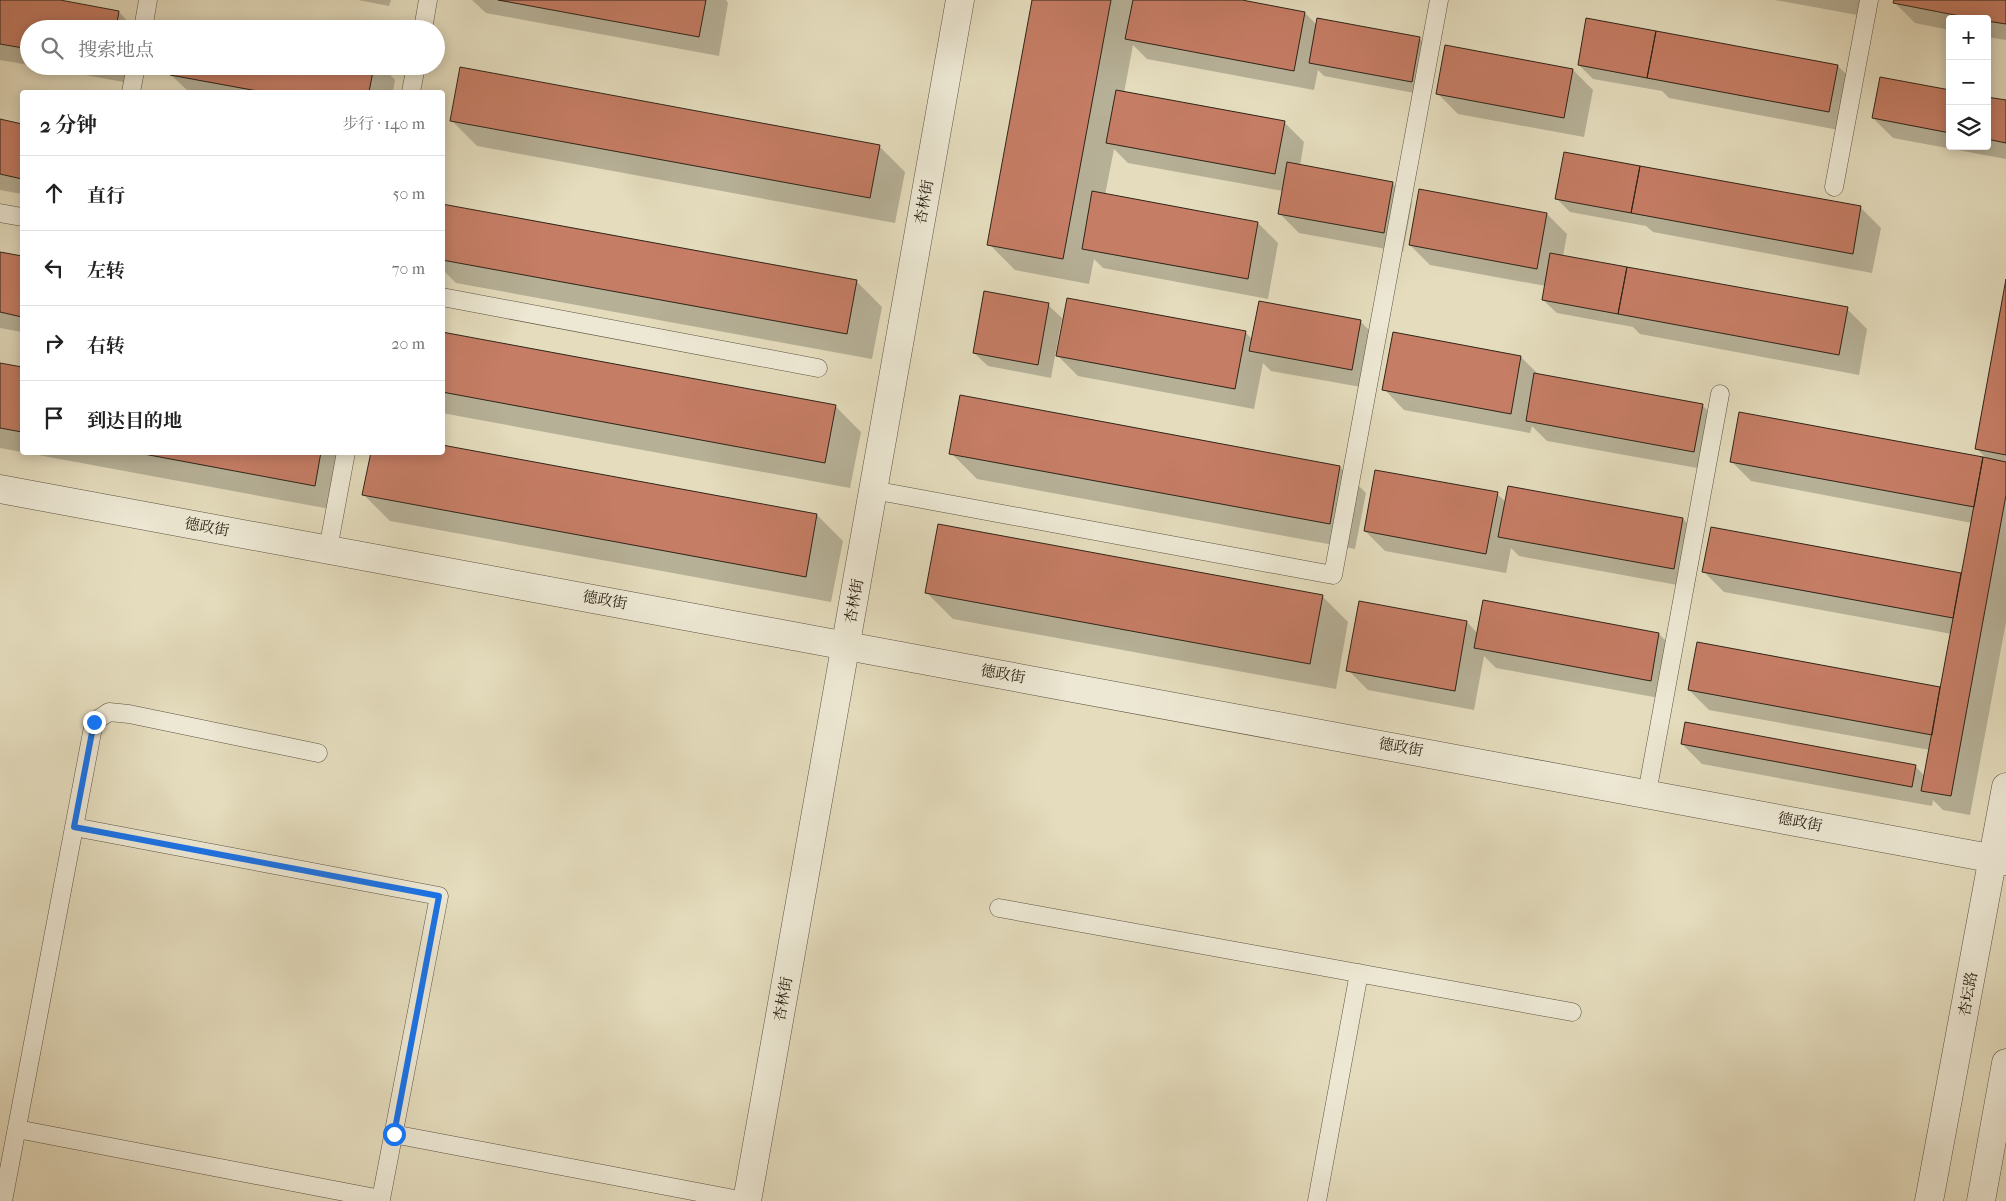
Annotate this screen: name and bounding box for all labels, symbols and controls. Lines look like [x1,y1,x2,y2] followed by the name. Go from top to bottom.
[1946,15,1991,150] map controls
[1946,15,1991,60] button: +
[20,20,445,75] search box
[38,34,66,62] icon: search
[78,39,154,61] text: 搜索地点
[1946,60,1991,105] button: −
[1946,105,1991,150] button: layers
[40,113,97,137] text: 2 分钟
[342,114,425,133] text: 步行 · 140 m
[911,178,937,226] street label: 杏林街
[40,179,68,207] icon: ahead
[393,184,425,203] text: 50 m
[87,185,125,207] text: 直行
[40,254,68,282] icon: left
[392,259,425,278] text: 70 m
[87,260,125,282] text: 左转
[40,329,68,357] icon: right
[391,334,425,353] text: 20 m
[87,335,125,357] text: 右转
[40,404,68,432] icon: arrive
[87,410,182,432] text: 到达目的地
[183,514,231,540] street label: 德政街
[841,577,867,625] street label: 杏林街
[581,587,629,613] street label: 德政街
[979,661,1027,687] street label: 德政街
[83,711,106,734] route end
[1377,734,1425,760] street label: 德政街
[1776,809,1824,835] street label: 德政街
[1955,970,1981,1018] street label: 杏坛路
[770,975,796,1023] street label: 杏林街
[383,1123,406,1146] route start

